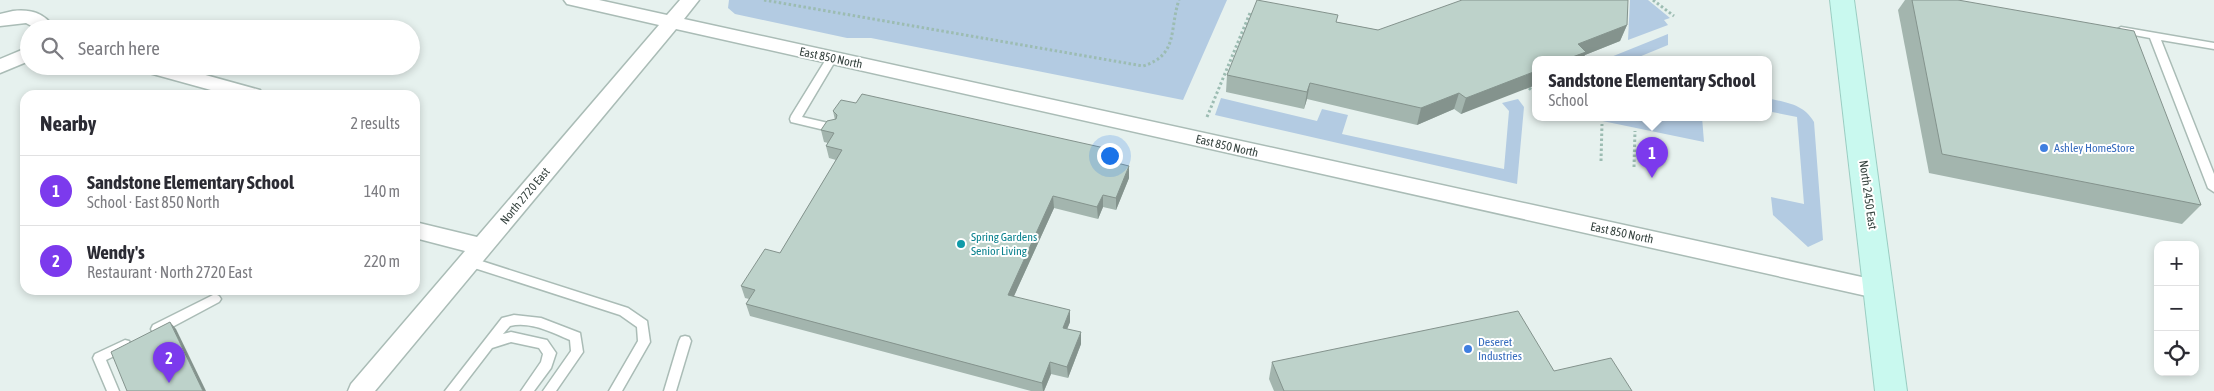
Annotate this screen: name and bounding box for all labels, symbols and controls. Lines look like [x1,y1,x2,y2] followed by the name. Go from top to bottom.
[20,20,420,75] search box
[38,34,66,62] icon: search
[78,37,160,59] text: Search here
[798,44,864,72] street label: East 850 North
[1532,56,1772,121] popup
[1549,69,1755,91] text: Sandstone Elementary School
[1549,91,1588,109] text: School
[40,111,96,135] text: Nearby
[350,114,400,132] text: 2 results
[1194,132,1260,160] street label: East 850 North
[1636,137,1668,178] pin: 1
[2054,141,2135,155] place label: Ashley HomeStore
[2038,142,2050,154] marker: Ashley HomeStore
[1097,143,1123,169] your location
[1856,160,1880,231] street label: North 2450 East
[497,164,553,227] street label: North 2720 East
[87,171,294,193] text: Sandstone Elementary School
[52,182,60,200] text: 1
[364,182,400,200] text: 140 m
[87,193,220,211] text: School · East 850 North
[1589,219,1655,247] street label: East 850 North
[971,230,1037,258] place label: Spring Gardens Senior Living
[955,238,967,250] marker: Spring Gardens Senior Living
[87,241,145,263] text: Wendy's
[2154,241,2199,376] map controls
[2154,241,2199,286] button: +
[52,252,60,270] text: 2
[364,252,400,270] text: 220 m
[87,263,253,281] text: Restaurant · North 2720 East
[2154,286,2199,331] button: −
[2154,331,2199,376] button: locate
[1478,335,1522,363] place label: Deseret Industries
[153,342,185,383] pin: 2
[1462,343,1474,355] marker: Deseret Industries

